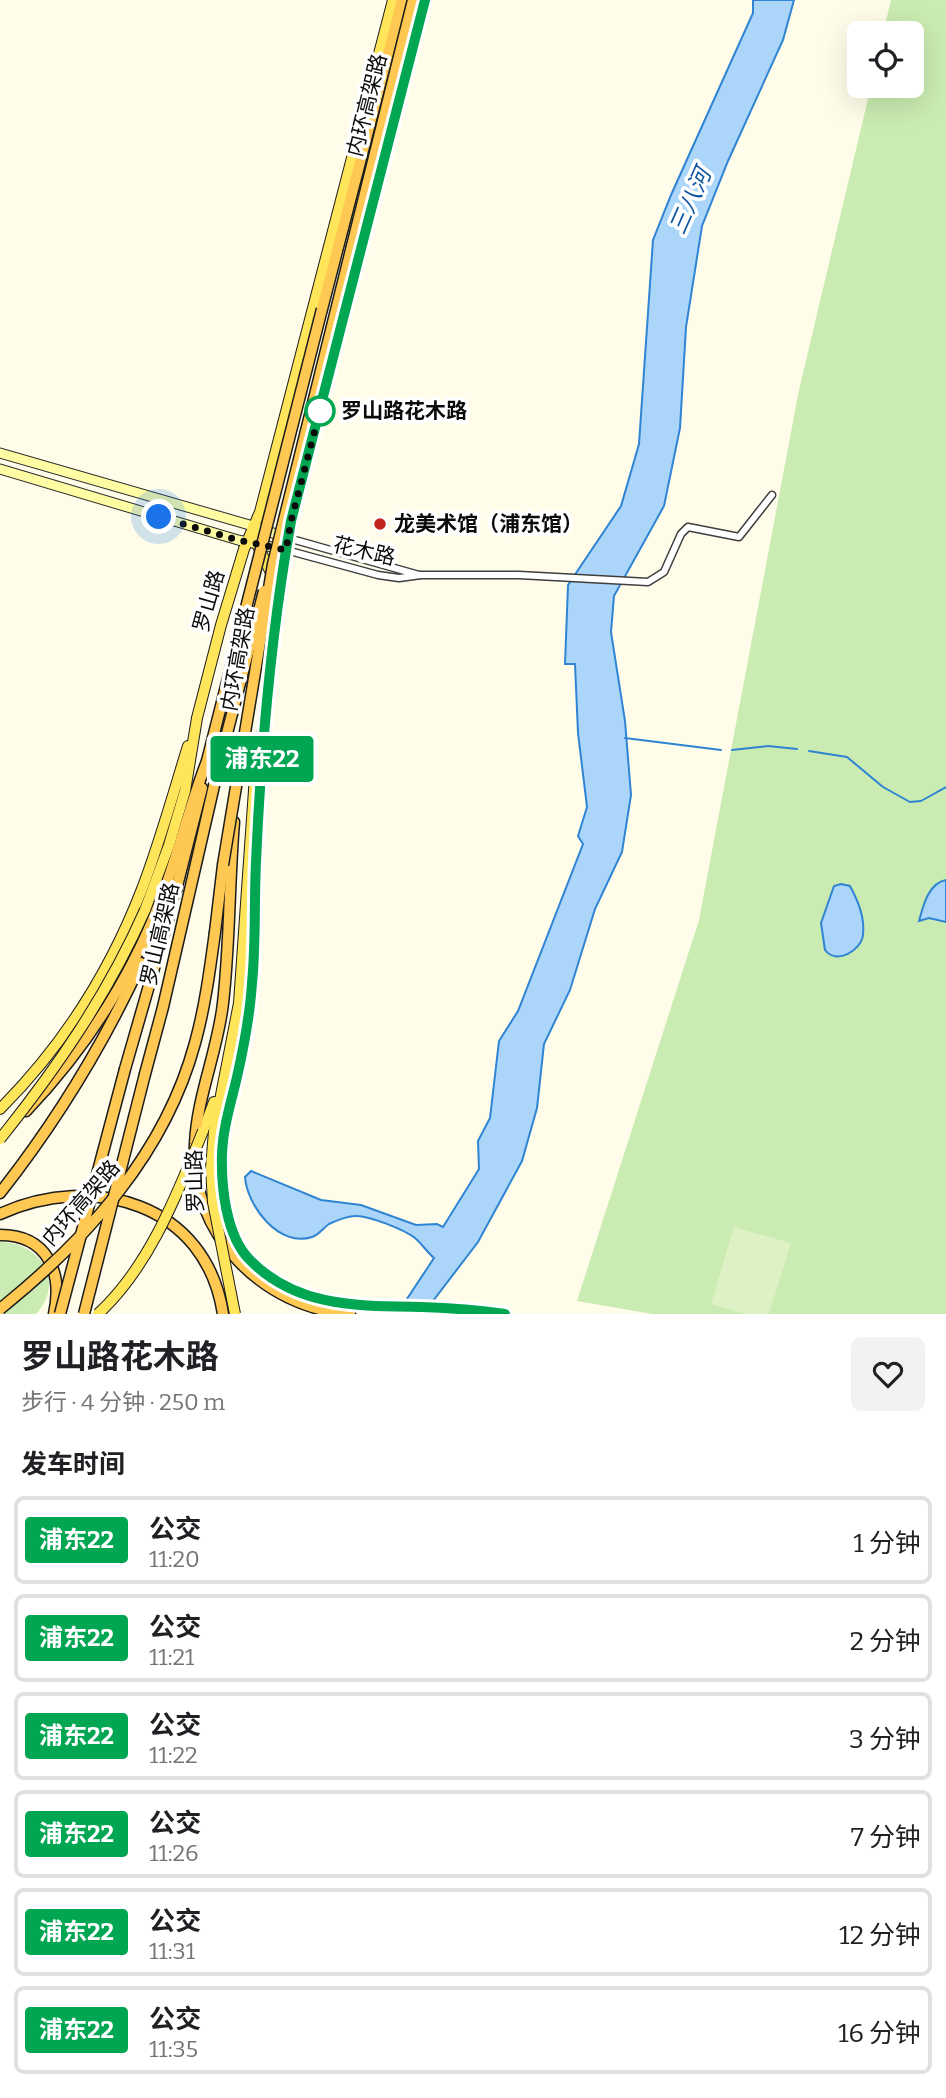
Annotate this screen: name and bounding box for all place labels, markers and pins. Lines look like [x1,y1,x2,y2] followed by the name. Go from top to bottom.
[305,396,335,426] marker: 罗山路花木路
[341,398,467,424] place label: 罗山路花木路
[394,511,583,537] place label: 龙美术馆（浦东馆）
[372,516,388,532] marker: 龙美术馆（浦东馆）

